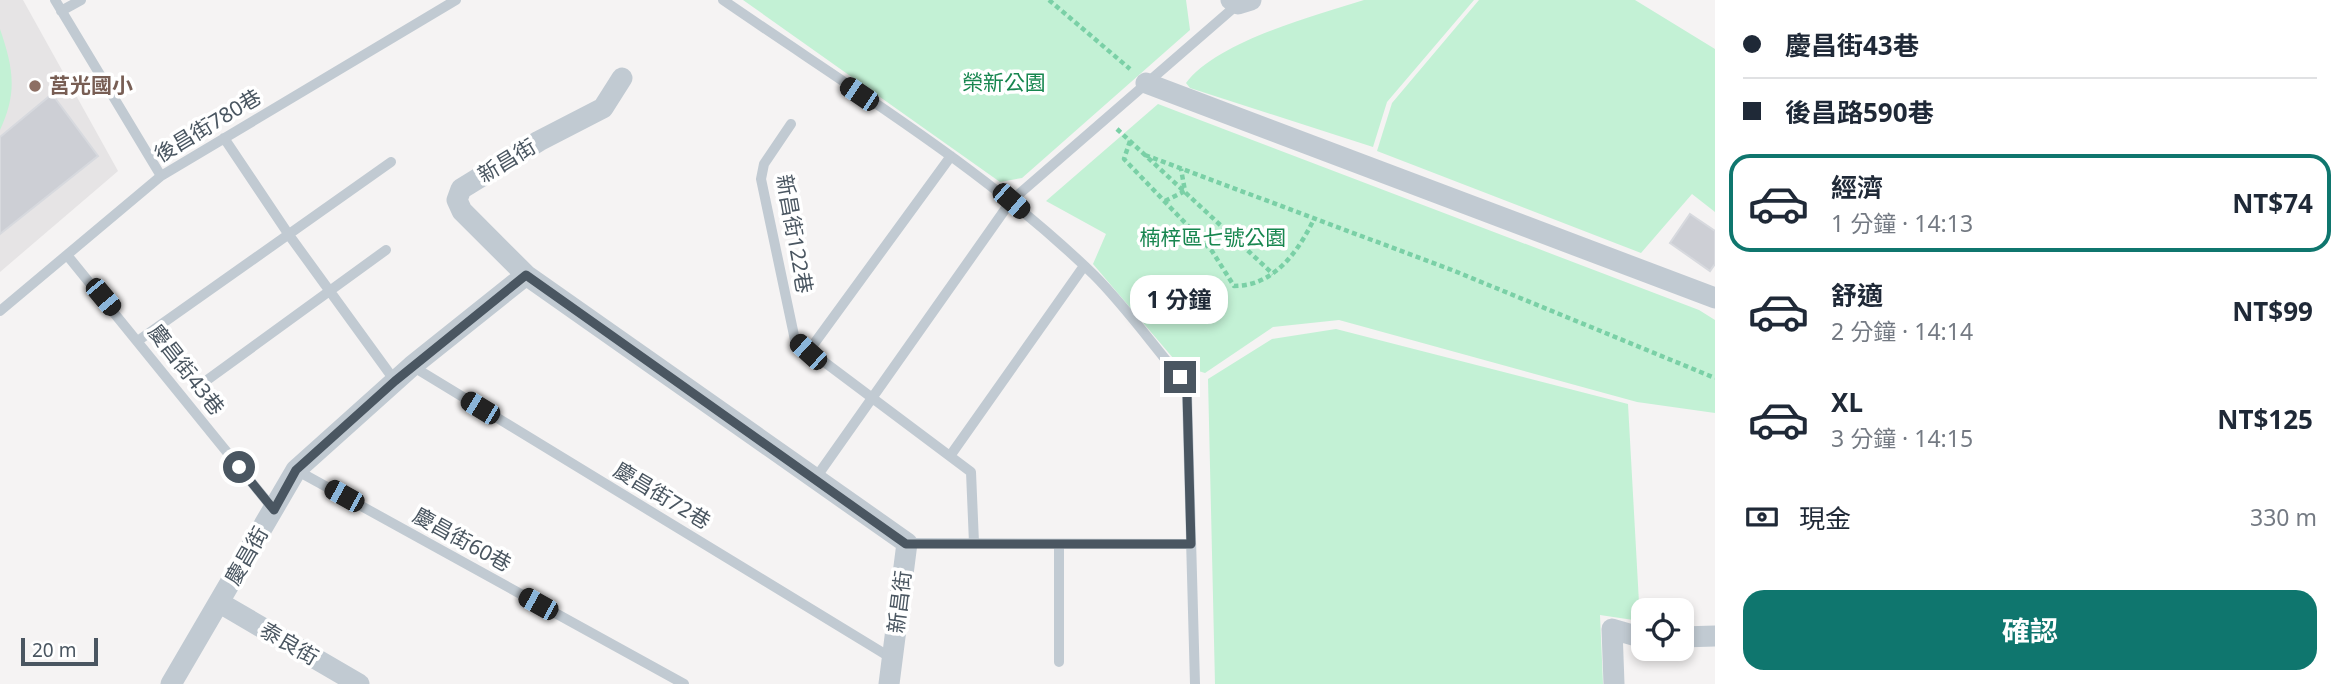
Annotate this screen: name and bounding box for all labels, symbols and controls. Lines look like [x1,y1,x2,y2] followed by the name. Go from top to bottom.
[1785,27,1919,63] text: 慶昌街43巷
[962,68,1046,96] park label: 榮新公園
[49,71,133,99] place label: 莒光國小
[836,74,883,114] car
[27,78,43,94] marker: 莒光國小
[149,82,266,168] street label: 後昌街780巷
[1785,94,1934,130] text: 後昌路590巷
[472,132,541,188] street label: 新昌街
[1831,169,1883,205] text: 經濟
[771,172,819,295] street label: 新昌街122巷
[1747,172,1810,235] icon: car
[989,179,1034,223] car
[2232,185,2313,221] text: NT$74
[1831,207,1973,239] text: 1 分鐘 · 14:13
[1140,223,1287,251] park label: 楠梓區七號公園
[82,274,125,320] car
[1131,276,1229,324] callout: 1 分鐘
[1831,277,1883,313] text: 舒適
[1747,280,1810,343] icon: car
[1146,283,1212,315] text: 1 分鐘
[2232,293,2313,329] text: NT$99
[1831,315,1973,347] text: 2 分鐘 · 14:14
[143,318,231,421] street label: 慶昌街43巷
[786,330,831,374] car
[1164,361,1196,393] route end
[1831,384,1863,420] text: XL
[457,388,504,428] car
[1747,388,1810,451] icon: car
[2217,401,2313,437] text: NT$125
[1831,422,1973,454] text: 3 分鐘 · 14:15
[223,451,255,483] route start
[609,455,716,535] street label: 慶昌街72巷
[321,477,368,515] car
[1743,498,1781,536] icon: cash
[1799,500,1851,536] text: 現金
[408,501,517,578] street label: 慶昌街60巷
[2250,501,2317,533] text: 330 m
[218,521,274,590] street label: 慶昌街
[881,569,917,635] street label: 新昌街
[515,585,562,623] car
[1743,590,2317,670] button: 確認
[1631,598,1694,661] map controls
[1631,598,1694,661] button: locate
[255,615,324,671] street label: 泰良街
[21,635,98,667] scale bar
[32,637,76,663] text: 20 m

